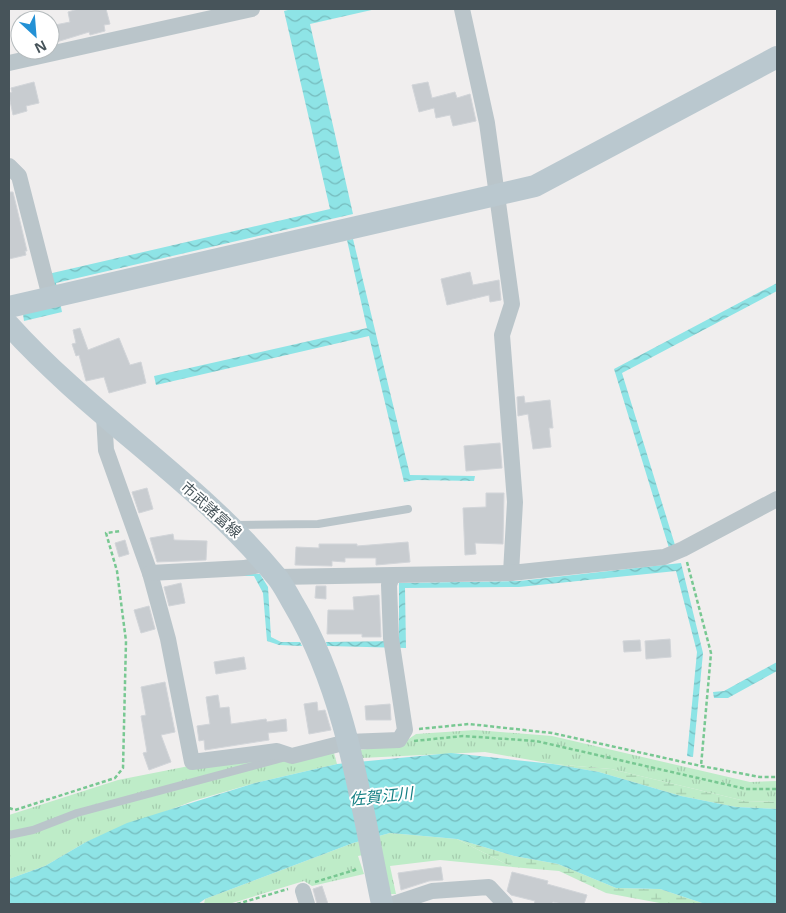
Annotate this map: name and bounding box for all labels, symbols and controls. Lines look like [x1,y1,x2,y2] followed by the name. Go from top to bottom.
[10,10,60,60] north arrow
[32,36,50,58] text: N
[177,477,246,542] street label: 市武諸富線
[348,782,416,810] water label: 佐賀江川

